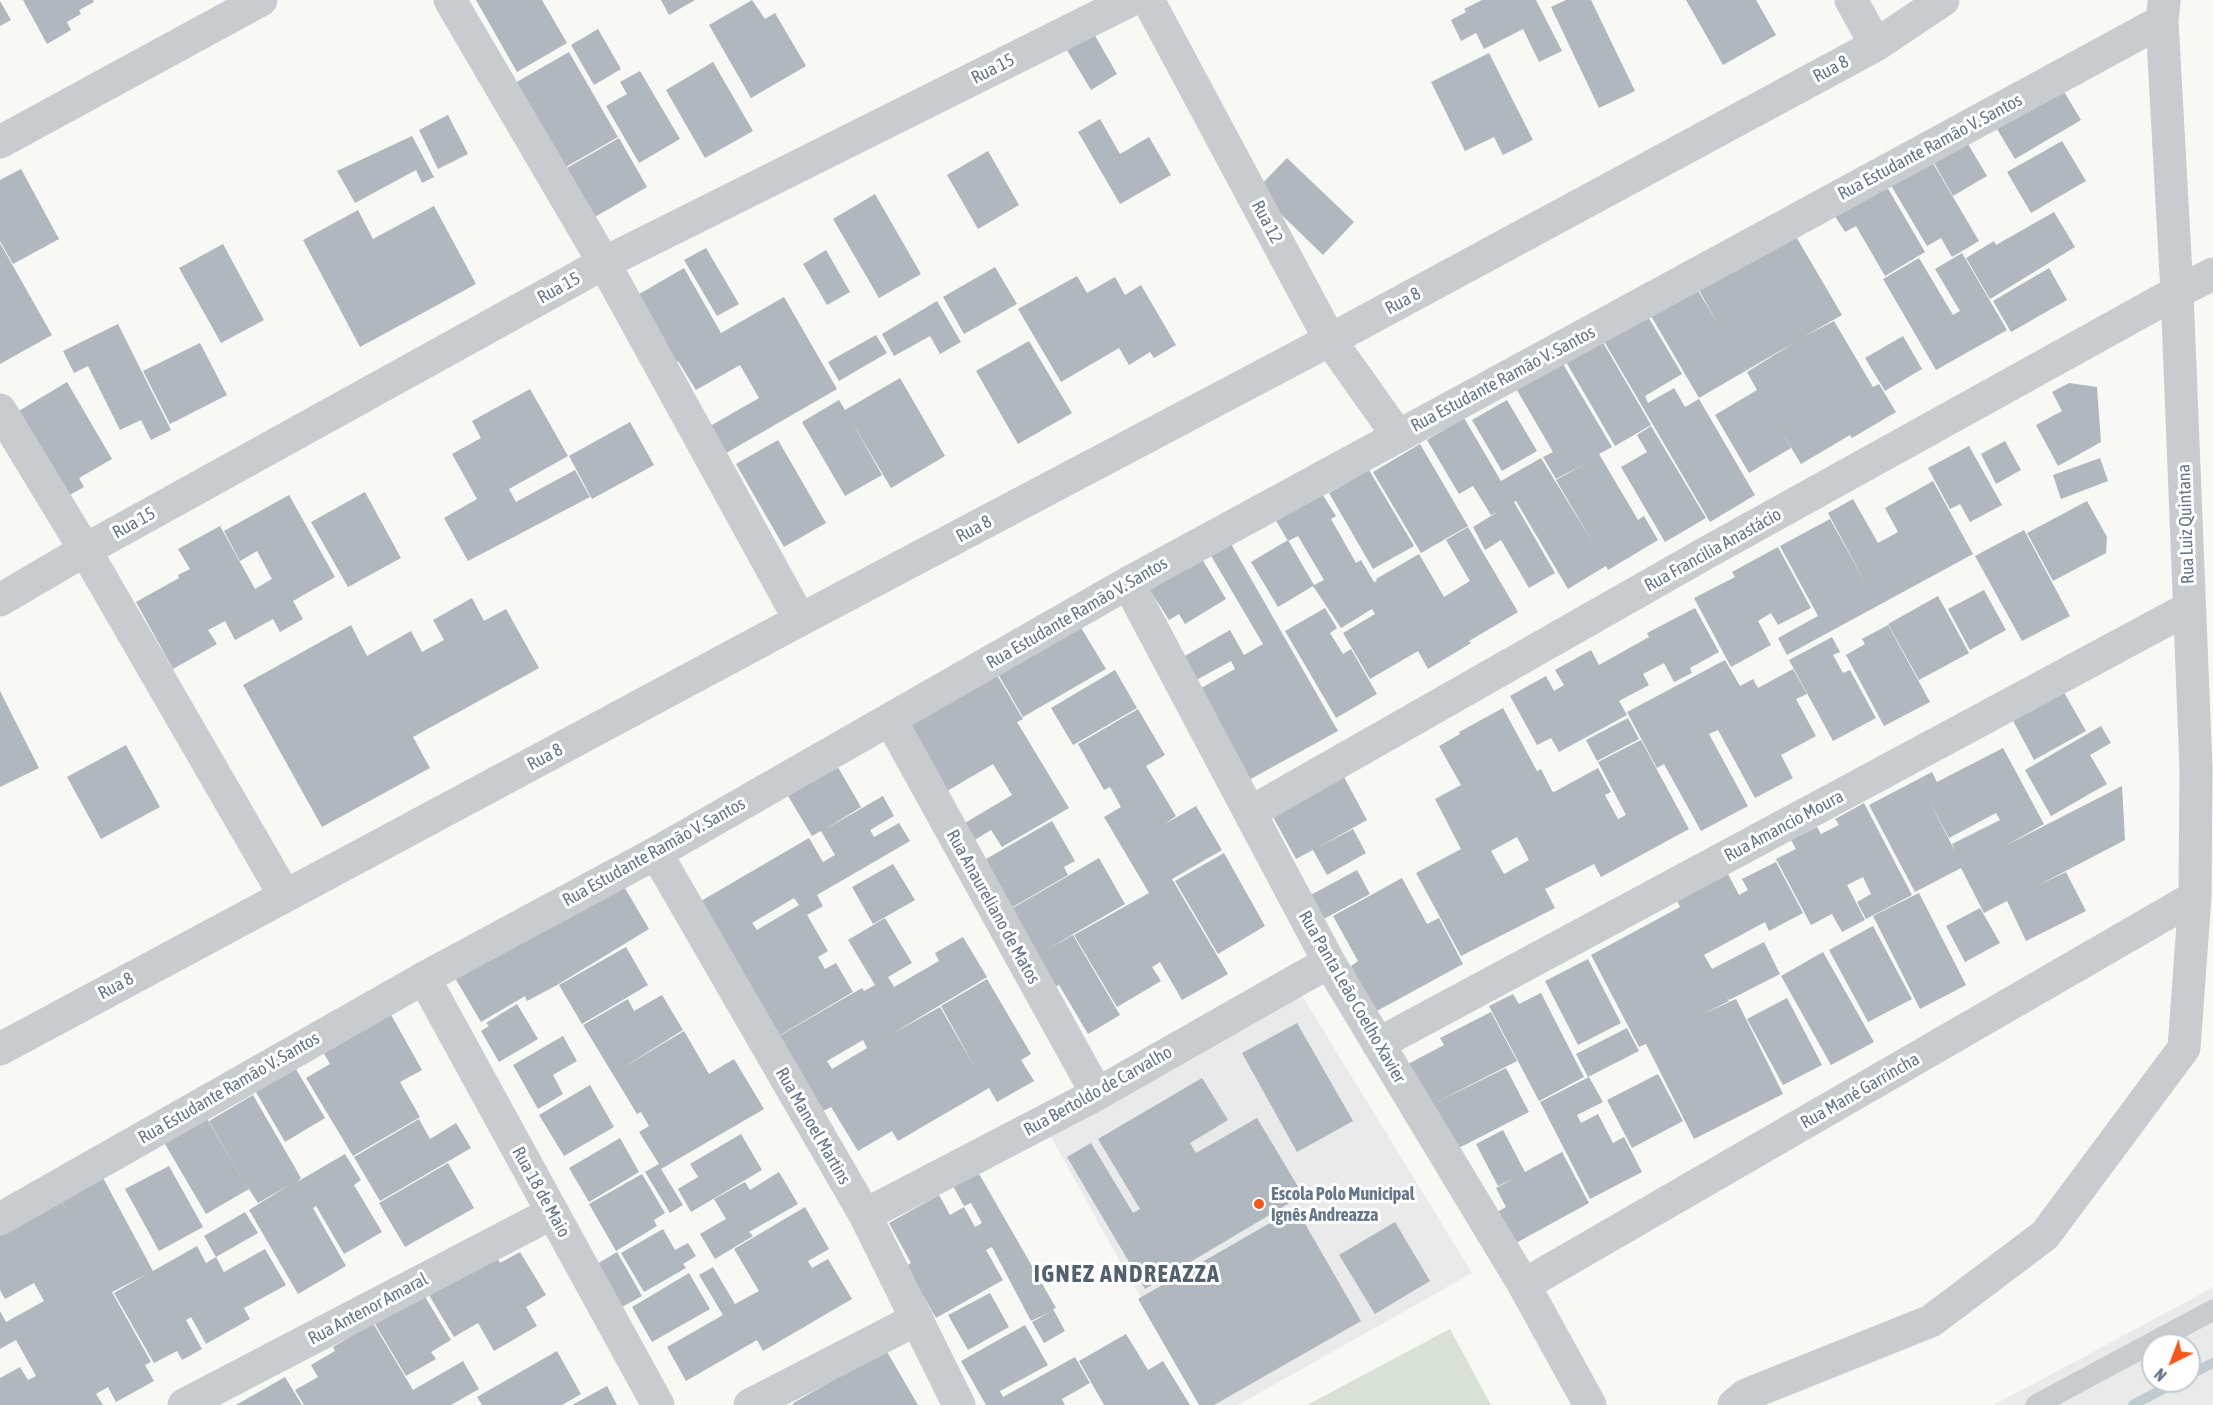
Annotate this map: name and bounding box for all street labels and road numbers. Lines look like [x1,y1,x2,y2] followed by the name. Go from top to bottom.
[968,49,1018,89] street label: Rua 15
[1810,51,1852,87] street label: Rua 8
[1834,89,2026,205] street label: Rua Estudante Ramão V. Santos
[1247,197,1287,247] street label: Rua 12
[534,268,584,308] street label: Rua 15
[1382,283,1424,319] street label: Rua 8
[1407,321,1599,437] street label: Rua Estudante Ramão V. Santos
[2173,464,2199,584] street label: Rua Luiz Quintana
[109,503,159,543] street label: Rua 15
[1641,503,1785,597] street label: Rua Francilia Anastácio
[953,511,995,547] street label: Rua 8
[983,552,1171,674] street label: Rua Estudante Ramão V. Santos
[524,739,566,775] street label: Rua 8
[1721,786,1847,866] street label: Rua Amancio Moura
[559,793,749,911] street label: Rua Estudante Ramão V. Santos
[942,826,1044,988] street label: Rua Anaureliano de Matos
[1294,907,1410,1087] street label: Rua Panta Leão Coelho Xavier
[95,968,137,1004] street label: Rua 8
[135,1027,323,1149] street label: Rua Estudante Ramão V. Santos
[1020,1041,1176,1141] street label: Rua Bertoldo de Carvalho
[1797,1048,1923,1134] street label: Rua Mané Garrincha
[771,1064,855,1188] street label: Rua Manoel Martins
[507,1143,575,1241] street label: Rua 18 de Maio
[304,1268,432,1350] street label: Rua Antenor Amaral

